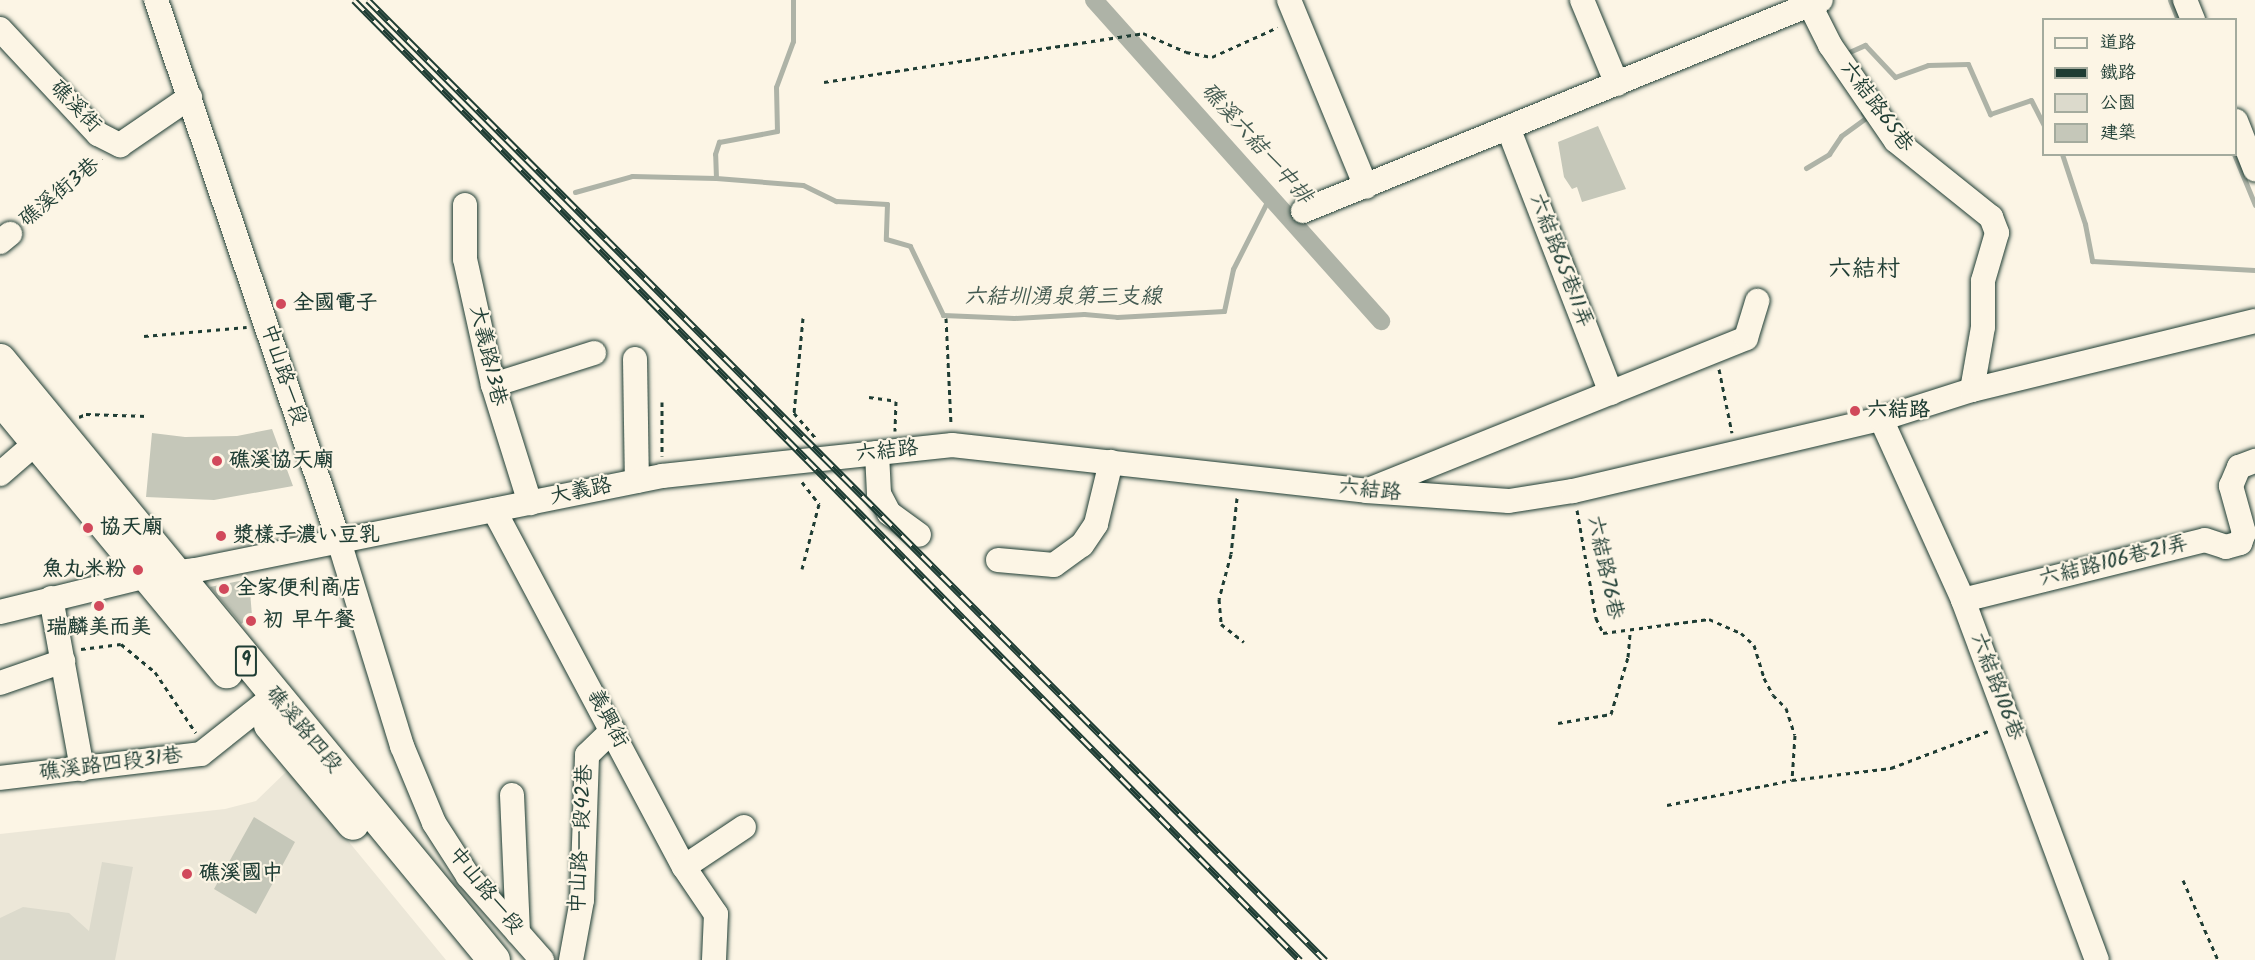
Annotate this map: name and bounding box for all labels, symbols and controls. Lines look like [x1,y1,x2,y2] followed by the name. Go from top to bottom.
[2042,18,2237,156] legend
[2100,29,2136,58] text: 道路
[1834,57,1918,157] street label: 六結路65巷
[2100,59,2136,88] text: 鐵路
[44,76,106,138] street label: 礁溪街
[1195,78,1317,210] water label: 礁溪六結一中排
[2100,89,2136,118] text: 公園
[2100,119,2136,148] text: 建築
[15,153,105,233] street label: 礁溪街3巷
[1523,191,1597,331] street label: 六結路65巷11弄
[1828,256,1900,284] district label: 六結村
[964,285,1162,311] water label: 六結圳湧泉第三支線
[293,291,377,317] place label: 全國電子
[274,297,288,311] marker: 全國電子
[463,303,511,409] street label: 大義路13巷
[255,321,311,429] street label: 中山路一段
[1867,398,1930,424] place label: 六結路
[1848,404,1862,418] marker: 六結路
[854,436,920,468] street label: 六結路
[229,448,334,474] place label: 礁溪協天廟
[210,454,224,468] marker: 礁溪協天廟
[548,473,614,511] street label: 大義路
[1337,475,1403,507] street label: 六結路
[1581,514,1627,622] street label: 六結路76巷
[100,515,163,541] place label: 協天廟
[81,521,95,535] marker: 協天廟
[233,523,380,549] place label: 漿樣子濃い豆乳
[214,529,228,543] marker: 漿樣子濃い豆乳
[2037,531,2191,593] street label: 六結路106巷21弄
[42,557,126,583] place label: 魚丸米粉
[131,563,145,577] marker: 魚丸米粉
[236,576,362,602] place label: 全家便利商店
[217,582,231,596] marker: 全家便利商店
[92,599,106,613] marker: 瑞麟美而美
[263,608,355,634] place label: 初 早午餐
[244,614,258,628] marker: 初 早午餐
[47,615,151,641] place label: 瑞麟美而美
[1964,630,2028,744] street label: 六結路106巷
[234,644,258,678] road number: 9
[260,682,346,778] street label: 礁溪路四段
[581,685,633,753] street label: 義興街
[38,744,184,786] street label: 礁溪路四段31巷
[565,764,599,914] street label: 中山路一段42巷
[442,842,528,940] street label: 中山路一段
[199,861,283,887] place label: 礁溪國中
[180,867,194,881] marker: 礁溪國中

